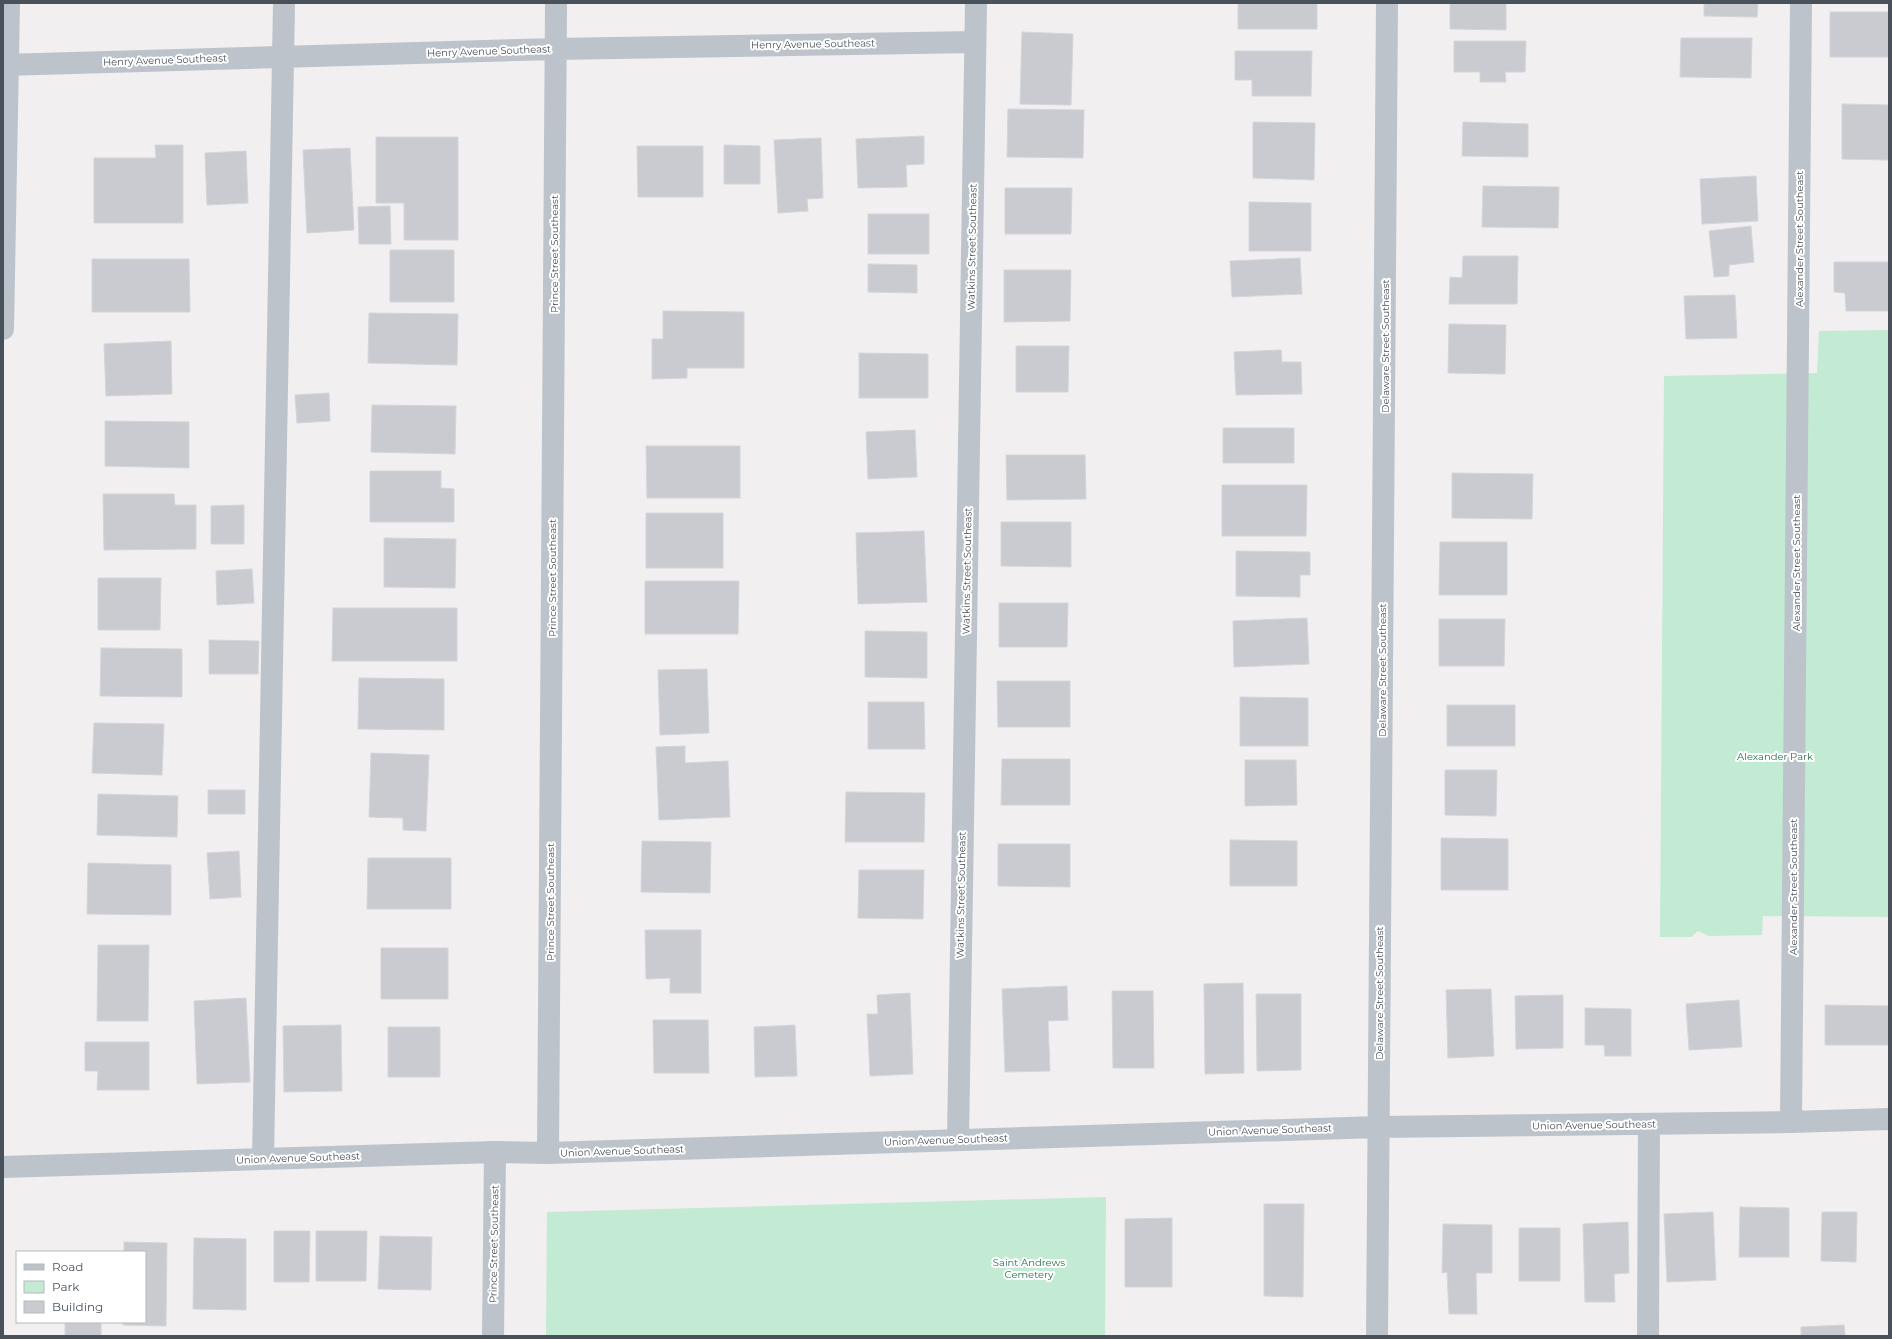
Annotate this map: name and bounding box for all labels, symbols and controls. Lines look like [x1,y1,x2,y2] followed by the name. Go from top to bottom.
[751,36,875,52] street label: Henry Avenue Southeast
[427,42,551,60] street label: Henry Avenue Southeast
[103,51,227,69] street label: Henry Avenue Southeast
[1793,171,1806,307] street label: Alexander Street Southeast
[964,183,980,311] street label: Watkins Street Southeast
[548,195,561,313] street label: Prince Street Southeast
[1379,279,1392,413] street label: Delaware Street Southeast
[1790,495,1803,631] street label: Alexander Street Southeast
[959,507,975,635] street label: Watkins Street Southeast
[546,519,559,637] street label: Prince Street Southeast
[1376,603,1389,737] street label: Delaware Street Southeast
[1737,750,1813,763] park label: Alexander Park
[1787,819,1800,955] street label: Alexander Street Southeast
[953,831,969,959] street label: Watkins Street Southeast
[544,843,557,961] street label: Prince Street Southeast
[1373,926,1386,1060] street label: Delaware Street Southeast
[1532,1117,1656,1133] street label: Union Avenue Southeast
[1208,1121,1332,1139] street label: Union Avenue Southeast
[884,1131,1008,1149] street label: Union Avenue Southeast
[560,1142,684,1160] street label: Union Avenue Southeast
[236,1149,360,1167] street label: Union Avenue Southeast
[486,1185,502,1303] street label: Prince Street Southeast
[16,1251,146,1323] legend
[993,1256,1065,1281] park label: Saint Andrews Cemetery
[52,1259,83,1274] text: Road
[52,1279,80,1294] text: Park
[52,1299,103,1314] text: Building

